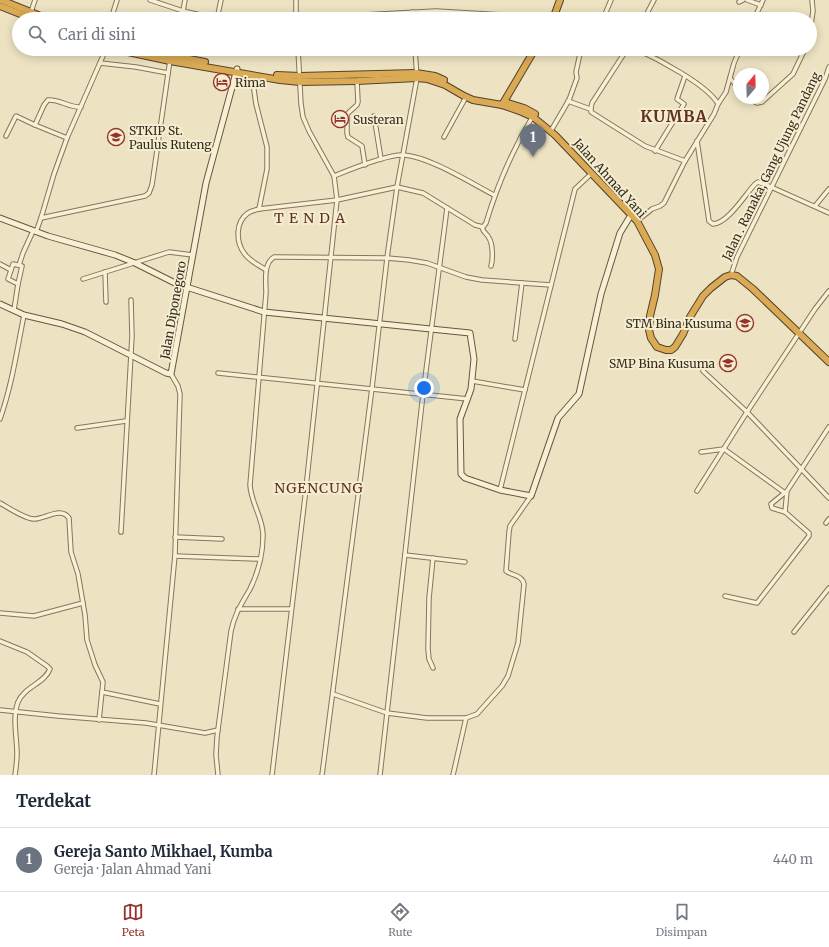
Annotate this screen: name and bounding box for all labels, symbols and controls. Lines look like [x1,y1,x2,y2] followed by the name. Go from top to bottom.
[12,12,817,56] search box
[26,23,48,45] icon: search
[58,25,136,44] text: Cari di sini
[733,68,769,104] north arrow
[718,69,824,264] street label: Jalan . Ranaka, Gang Ujung Pandang
[212,72,232,92] hotel icon: Rima
[235,75,266,90] place label: Rima
[640,106,708,126] district label: KUMBA
[330,109,350,129] hotel icon: Susteran
[353,112,404,127] place label: Susteran
[129,123,212,152] place label: STKIP St. Paulus Ruteng
[520,124,546,157] pin: 1
[106,127,126,147] school or university icon: STKIP St. Paulus Ruteng
[570,134,650,221] street label: Jalan Ahmad Yani
[274,209,346,227] district label: T E N D A
[157,260,189,361] street label: Jalan Diponegoro
[735,313,755,333] school or university icon: STM Bina Kusuma
[625,316,733,331] place label: STM Bina Kusuma
[718,353,738,373] school or university icon: SMP Bina Kusuma
[609,356,716,371] place label: SMP Bina Kusuma
[414,378,434,398] your location
[274,479,364,497] district label: NGENCUNG
[16,790,91,812] text: Terdekat
[54,842,273,861] text: Gereja Santo Mikhael, Kumba
[26,851,32,868] text: 1
[773,851,813,868] text: 440 m
[54,861,211,878] text: Gereja · Jalan Ahmad Yani
[122,901,145,939] tab: Peta
[388,901,412,939] tab: Rute
[656,901,707,939] tab: Disimpan

